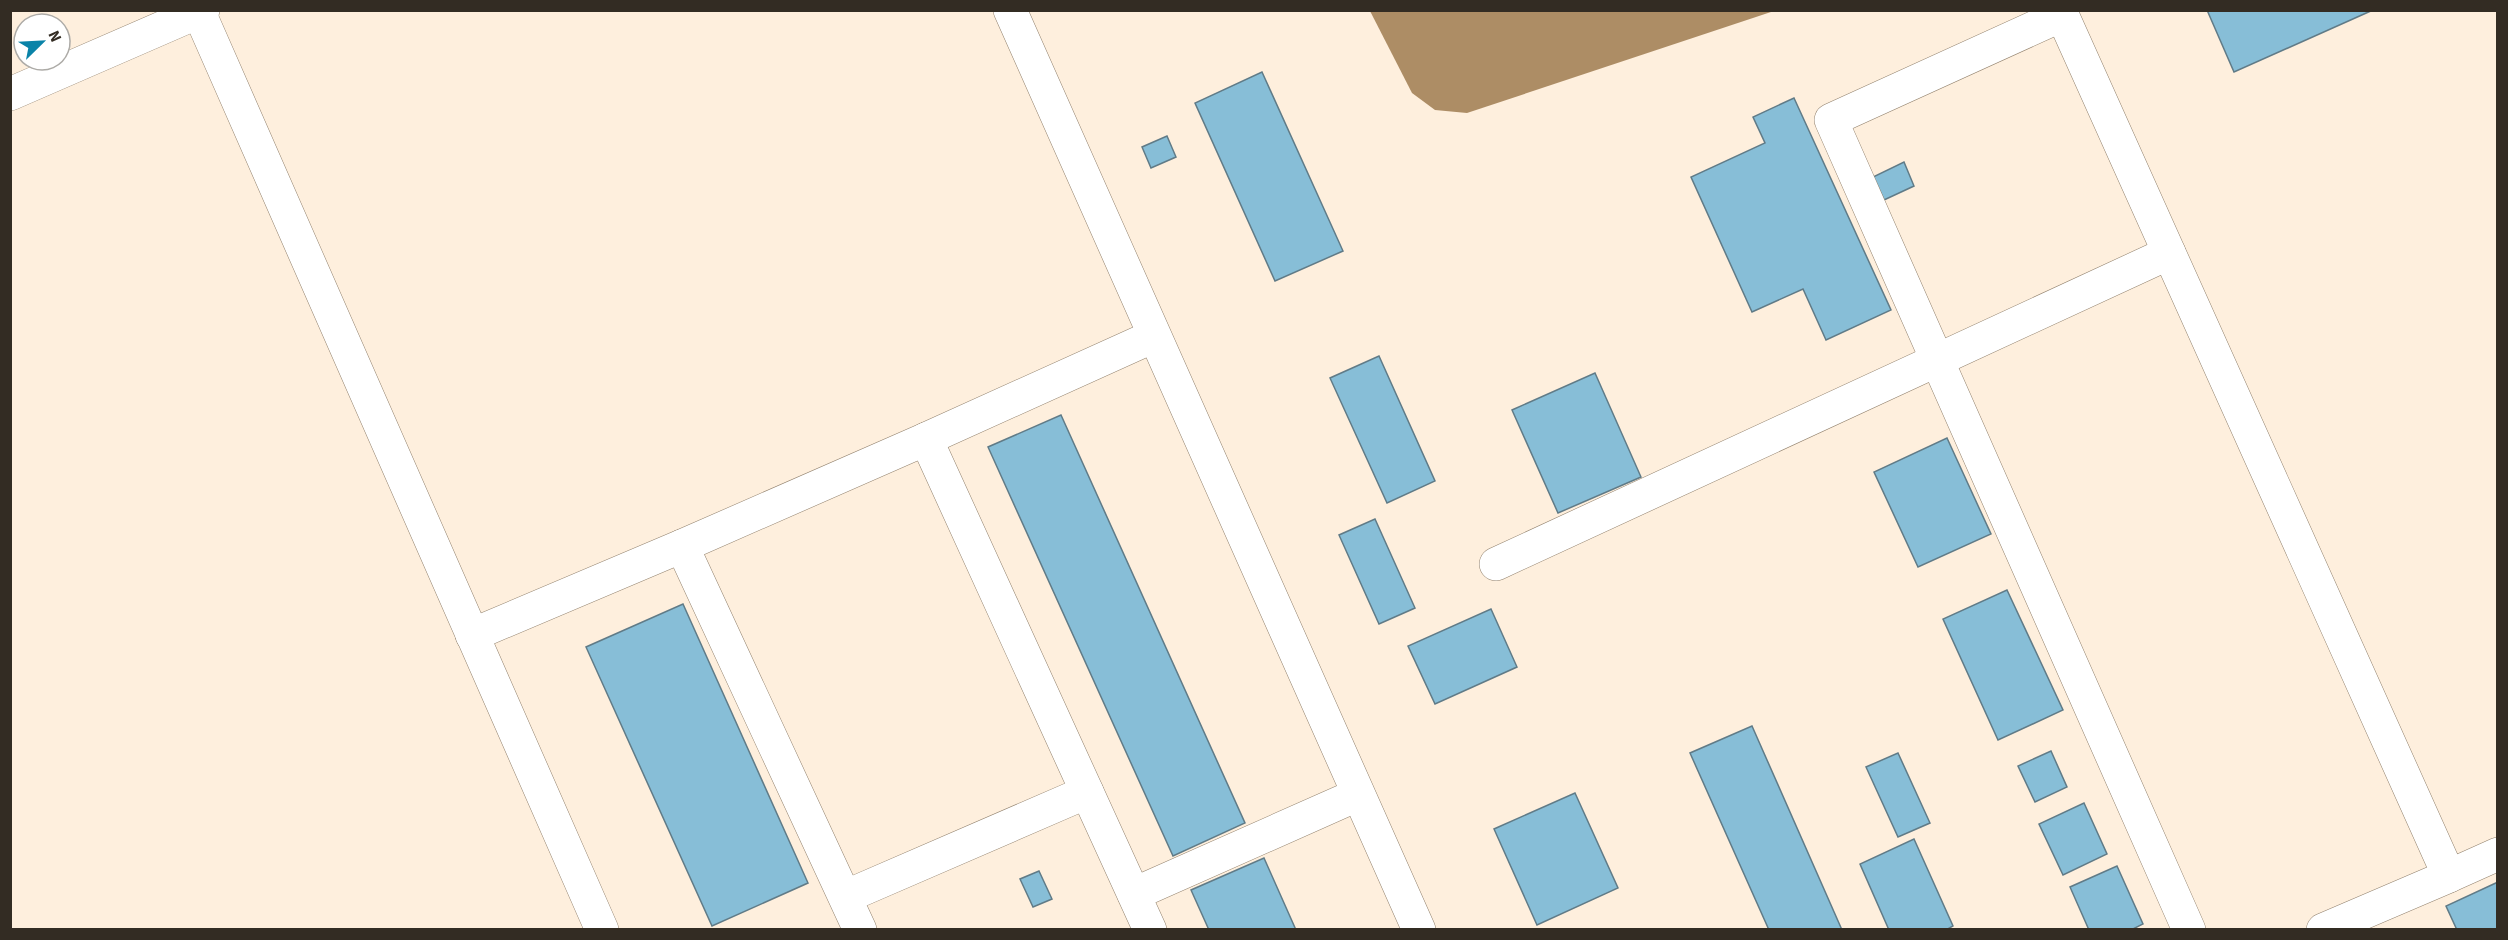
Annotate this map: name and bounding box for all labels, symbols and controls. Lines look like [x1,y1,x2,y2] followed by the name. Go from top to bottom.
[12,12,72,72] north arrow
[43,27,67,46] text: N

